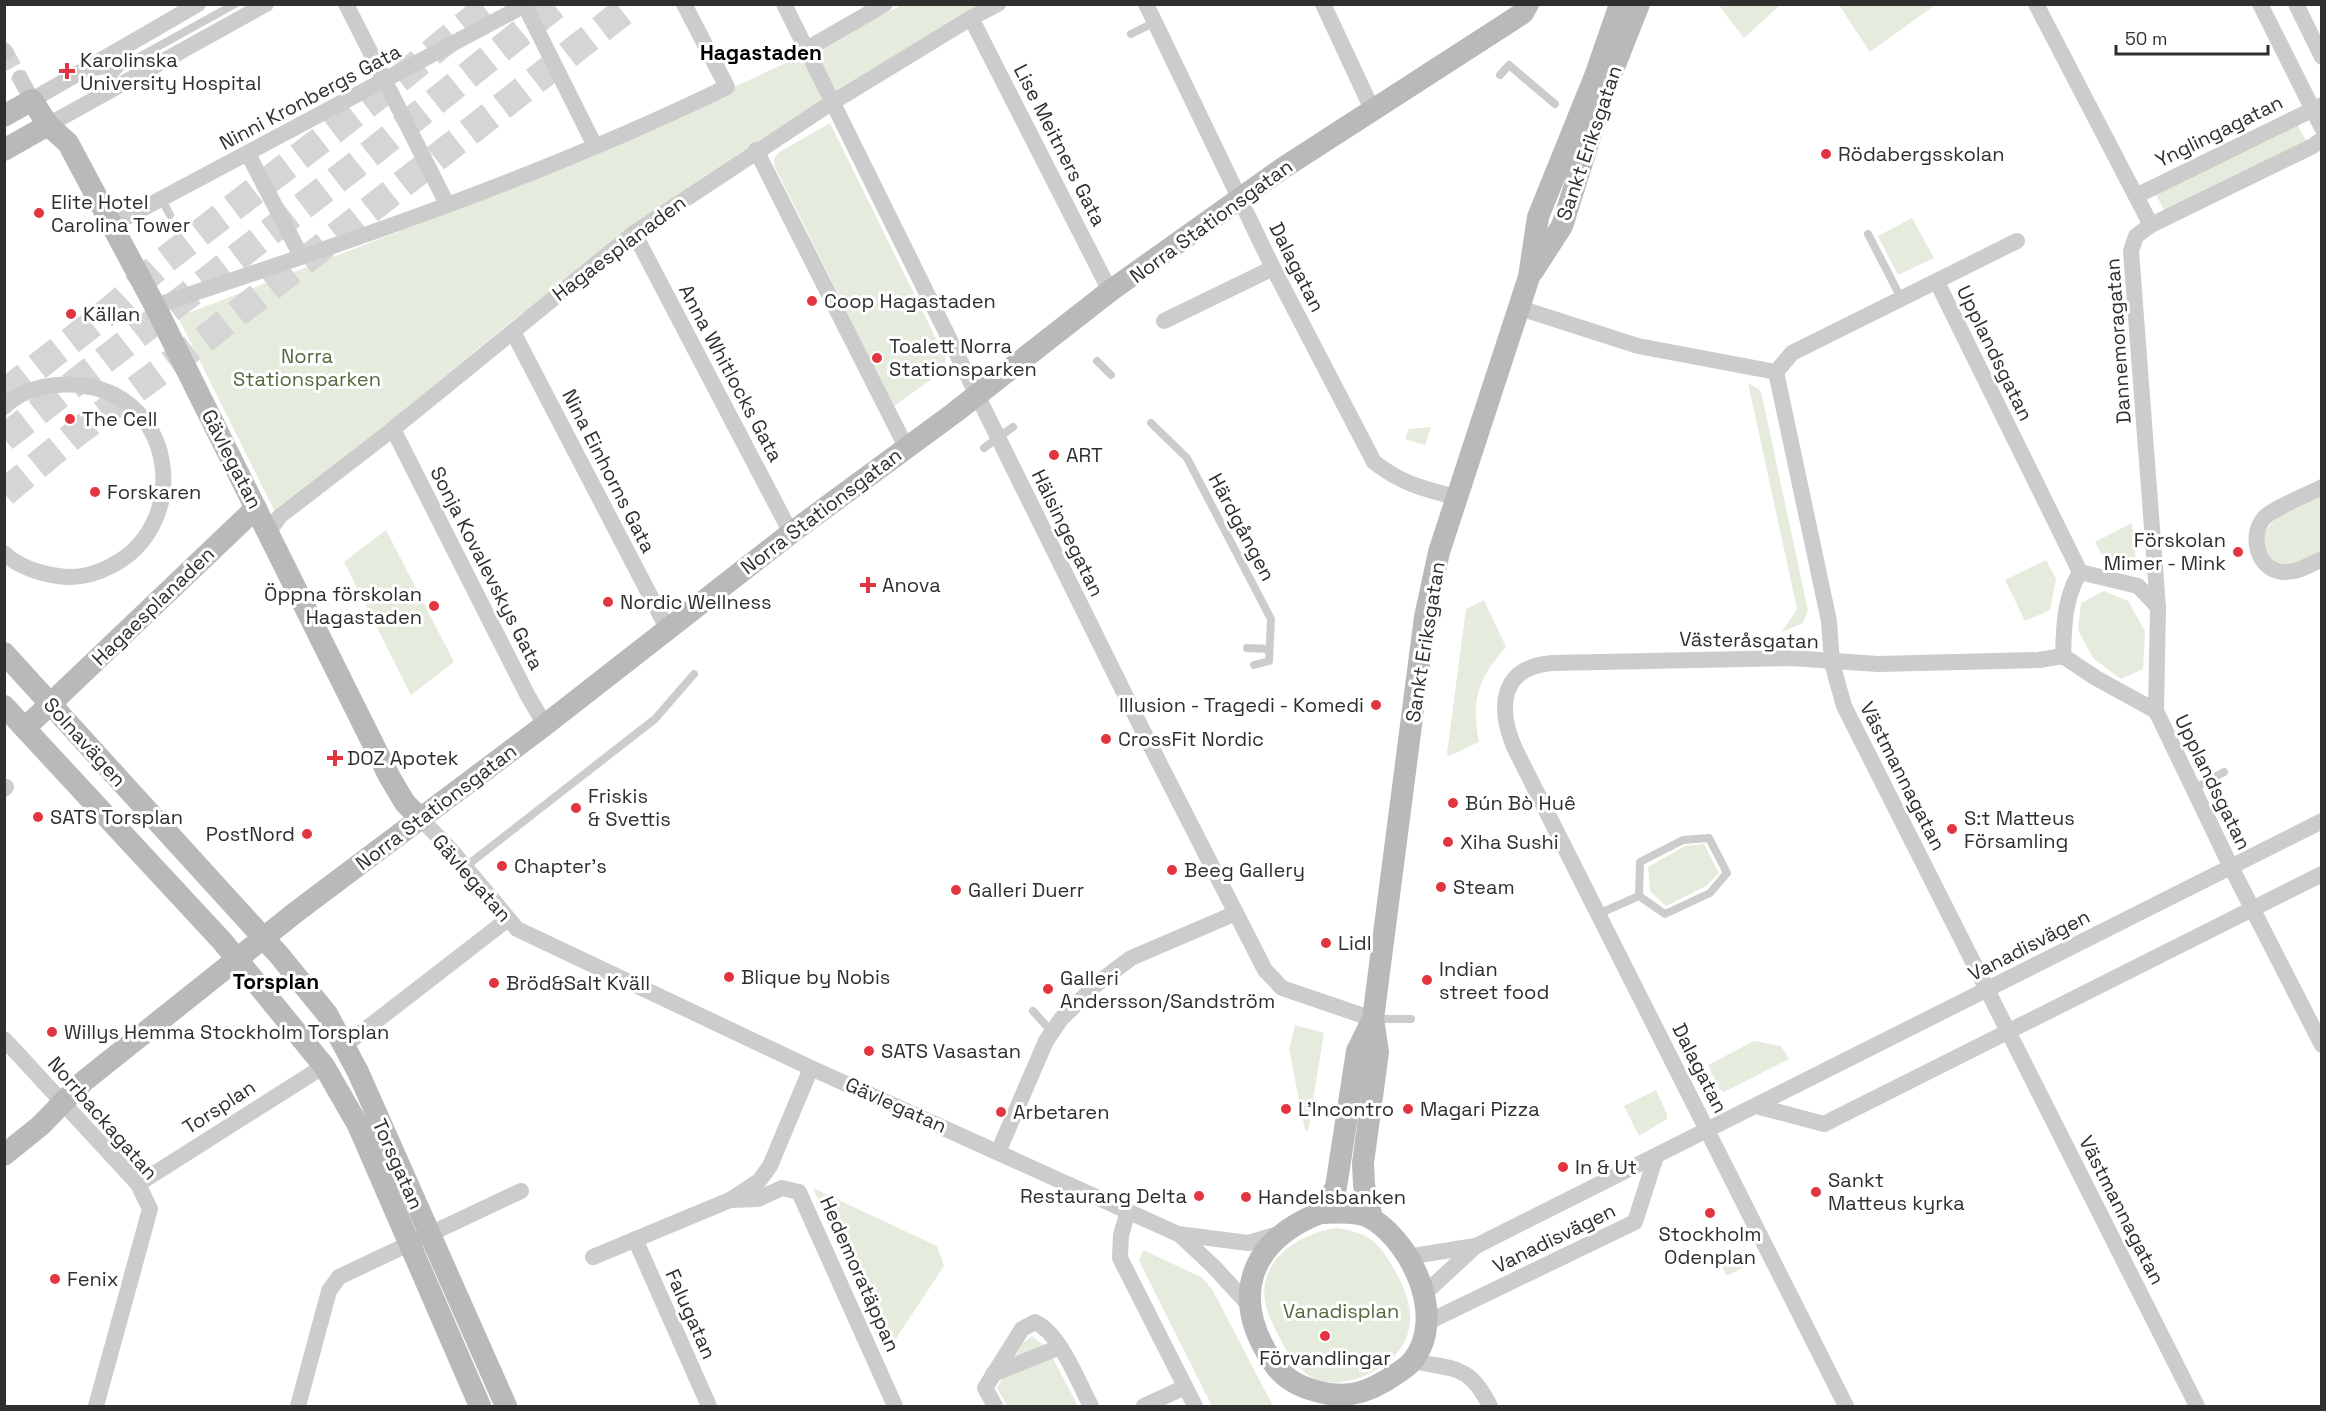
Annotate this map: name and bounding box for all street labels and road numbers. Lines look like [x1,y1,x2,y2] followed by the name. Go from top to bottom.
[215,38,405,156] street label: Ninni Kronbergs Gata
[1008,60,1112,230] street label: Lise Meitners Gata
[1550,62,1628,224] street label: Sankt Eriksgatan
[2151,89,2287,173] street label: Ynglingagatan
[1124,153,1298,289] street label: Norra Stationsgatan
[547,189,691,307] street label: Hagaesplanaden
[1263,218,1331,316] street label: Dalagatan
[2099,257,2137,425] street label: Dannemoragatan
[673,280,789,466] street label: Anna Whitlocks Gata
[1951,281,2039,425] street label: Upplandsgatan
[556,385,662,557] street label: Nina Einhorns Gata
[196,405,268,513] street label: Gävlegatan
[735,442,907,580] street label: Norra Stationsgatan
[424,462,550,674] street label: Sonja Kovalevskys Gata
[1026,465,1110,601] street label: Hälsingegatan
[1203,469,1281,585] street label: Härdgången
[86,541,220,671] street label: Hagaesplanaden
[1399,560,1451,724] street label: Sankt Eriksgatan
[1679,626,1819,654] street label: Västeråsgatan
[38,692,132,792] street label: Solnavägen
[1854,697,1952,855] street label: Västmannagatan
[2169,710,2257,854] street label: Upplandsgatan
[350,738,522,876] street label: Norra Stationsgatan
[427,829,517,927] street label: Gävlegatan
[1964,903,2094,987] street label: Vanadisvägen
[1666,1019,1734,1117] street label: Dalagatan
[42,1051,164,1185] street label: Norrbackagatan
[841,1071,951,1139] street label: Gävlegatan
[178,1074,260,1140] street label: Torsplan
[366,1115,430,1213] street label: Torsgatan
[2073,1131,2171,1289] street label: Västmannagatan
[814,1192,906,1356] street label: Hedemoratäppan
[1488,1197,1620,1279] street label: Vanadisvägen
[660,1265,722,1363] street label: Falugatan

